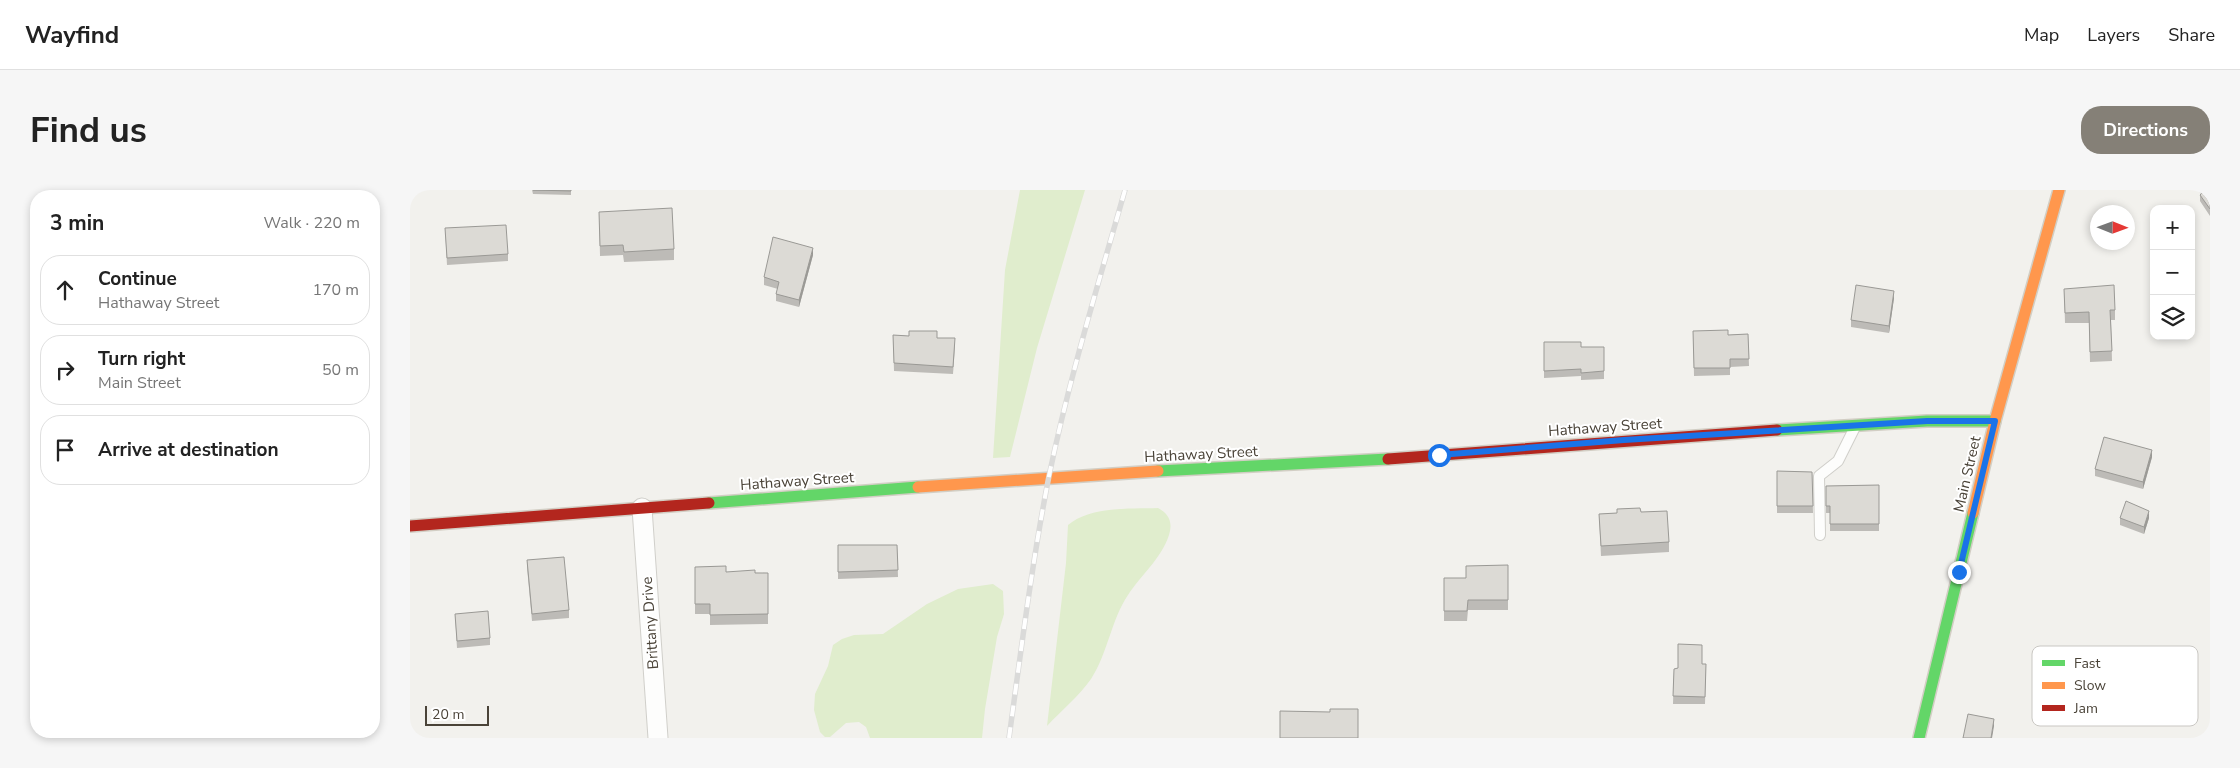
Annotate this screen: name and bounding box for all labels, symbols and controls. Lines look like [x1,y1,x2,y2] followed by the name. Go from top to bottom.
[25,19,119,51] text: Wayfind
[2024,23,2059,47] text: Map
[2087,23,2140,47] text: Layers
[2168,23,2215,47] text: Share
[2081,106,2210,154] button: Directions
[30,107,147,154] text: Find us
[2090,205,2135,250] north arrow
[2150,205,2195,340] map controls
[2150,205,2195,250] button: +
[50,209,104,237] text: 3 min
[264,212,360,234] text: Walk · 220 m
[2150,250,2195,295] button: −
[98,266,177,292] text: Continue
[51,276,79,304] icon: ahead
[312,279,359,301] text: 170 m
[98,292,219,314] text: Hathaway Street
[2150,295,2195,340] button: layers
[98,346,185,372] text: Turn right
[51,356,79,384] icon: right
[322,359,359,381] text: 50 m
[98,372,181,394] text: Main Street
[1548,413,1663,441] street label: Hathaway Street
[1949,433,1986,514] street label: Main Street
[51,436,79,464] icon: arrive
[98,437,279,463] text: Arrive at destination
[1144,441,1259,467] street label: Hathaway Street
[1428,444,1451,467] route start
[740,467,855,495] street label: Hathaway Street
[1948,561,1971,584] route end
[637,576,663,670] street label: Brittany Drive
[2032,646,2198,726] legend
[2074,654,2100,673] text: Fast
[2074,676,2106,695] text: Slow
[2073,699,2098,718] text: Jam
[425,703,489,726] scale bar
[432,705,464,724] text: 20 m

